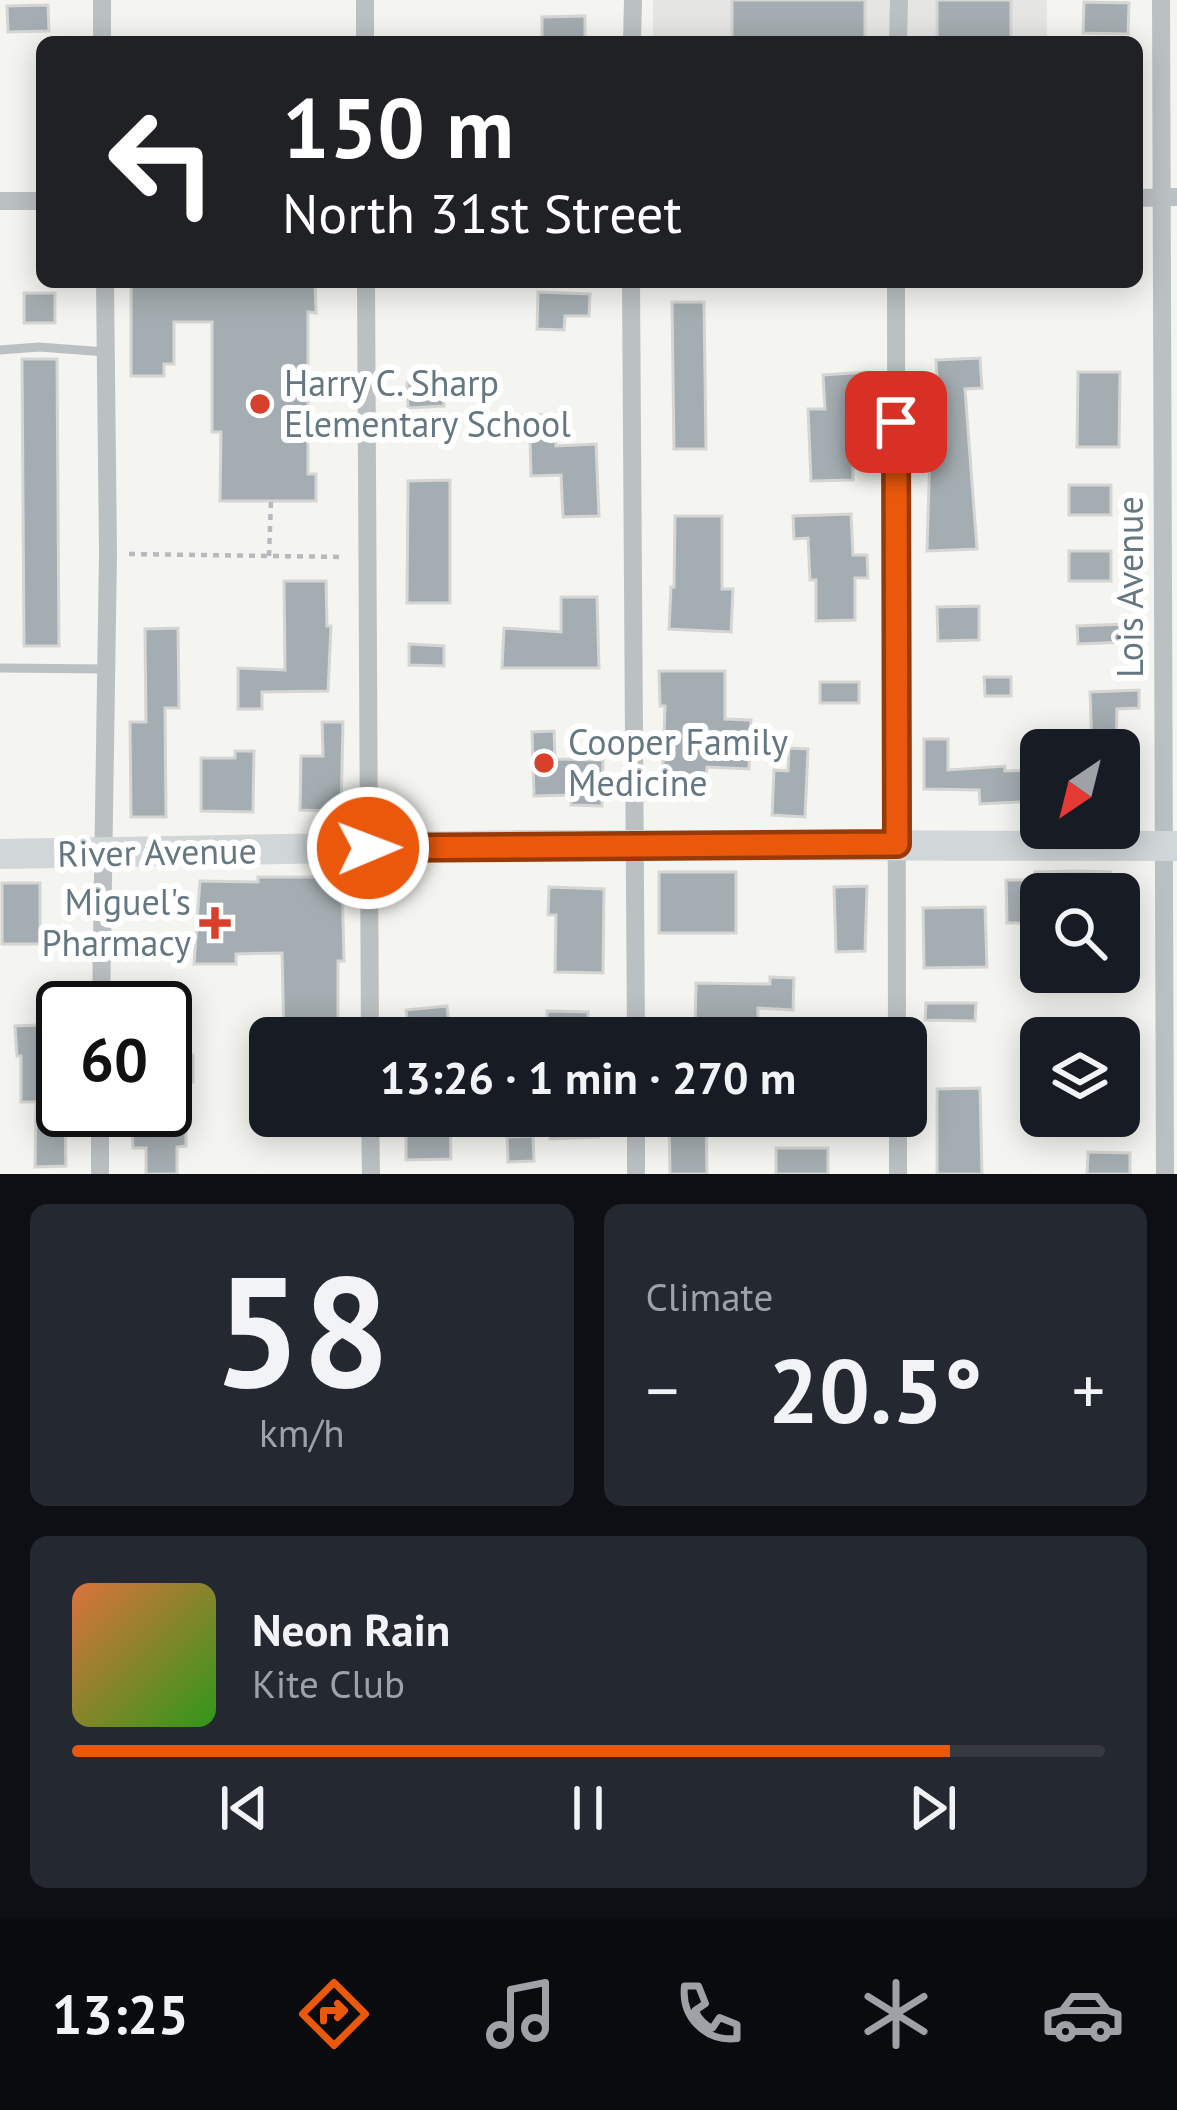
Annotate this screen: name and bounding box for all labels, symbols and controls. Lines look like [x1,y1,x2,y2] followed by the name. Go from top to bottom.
[282,72,514,181] text: 150 m
[84,84,240,240] icon: left
[282,178,682,248] text: North 31st Street
[284,359,571,447] place label: Harry C. Sharp Elementary School
[845,371,947,473] pin
[863,389,929,455] icon: arrive
[247,391,273,417] marker: Harry C. Sharp Elementary School
[1106,496,1153,678] street label: Lois Avenue
[568,718,788,806] place label: Cooper Family Medicine
[1020,729,1140,849] north arrow
[1020,729,1140,1137] map controls
[531,750,557,776] marker: Cooper Family Medicine
[305,785,431,911] position arrow
[57,826,257,877] street label: River Avenue
[1020,873,1140,993] button: search
[41,878,191,966] place label: Miguel's Pharmacy
[202,910,228,936] marker: Miguel's Pharmacy
[36,981,192,1137] speed limit sign: 60
[1020,1017,1140,1137] button: layers
[380,1048,796,1106] text: 13:26 · 1 min · 270 m
[213,1228,390,1430] text: 58
[646,1271,773,1322] text: Climate
[768,1331,983,1448] text: 20.5°
[646,1347,679,1432] text: −
[1072,1347,1105,1432] text: +
[259,1407,345,1458] text: km/h
[252,1600,450,1658] text: Neon Rain
[252,1658,405,1709] text: Kite Club
[211,1775,277,1841] icon: previous
[555,1775,621,1841] icon: pause
[900,1775,966,1841] icon: next
[292,1972,376,2056] icon: directions
[479,1972,563,2056] icon: music
[667,1972,751,2056] icon: phone
[854,1972,938,2056] icon: climate
[1041,1972,1125,2056] icon: car
[52,1979,189,2049] text: 13:25

